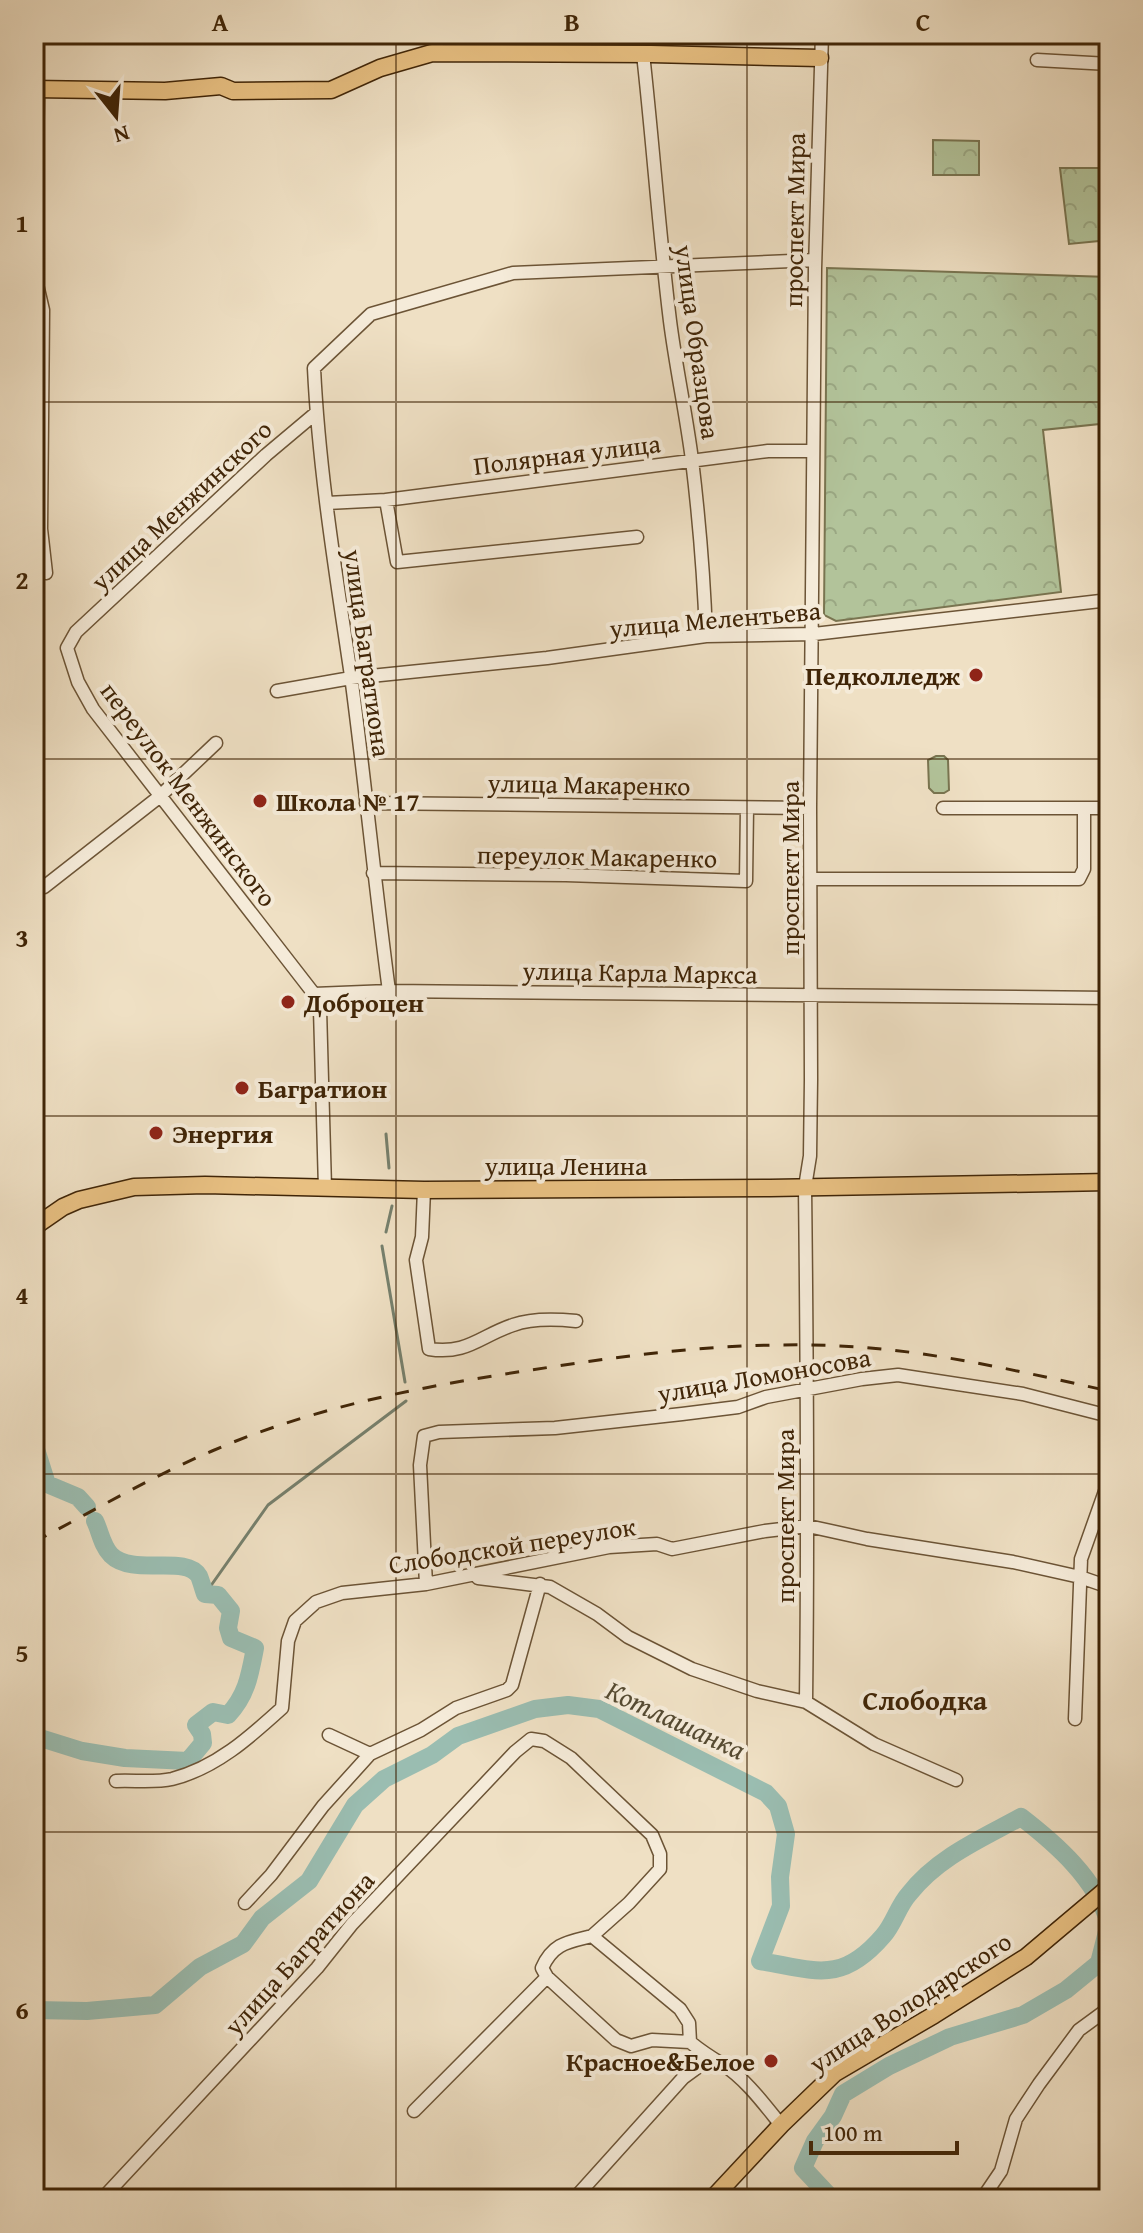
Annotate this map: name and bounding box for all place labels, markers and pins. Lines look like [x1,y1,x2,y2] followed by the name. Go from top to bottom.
[805,656,960,695] place label: Педколледж
[967,666,985,684] marker: Педколледж
[276,782,420,821] place label: Школа № 17
[251,792,269,810] marker: Школа № 17
[303,983,424,1022] place label: Доброцен
[279,993,297,1011] marker: Доброцен
[258,1069,387,1108] place label: Багратион
[233,1079,251,1097] marker: Багратион
[172,1114,273,1153] place label: Энергия
[147,1124,165,1142] marker: Энергия
[566,2042,755,2081] place label: Красное&Белое
[762,2052,780,2070] marker: Красное&Белое

